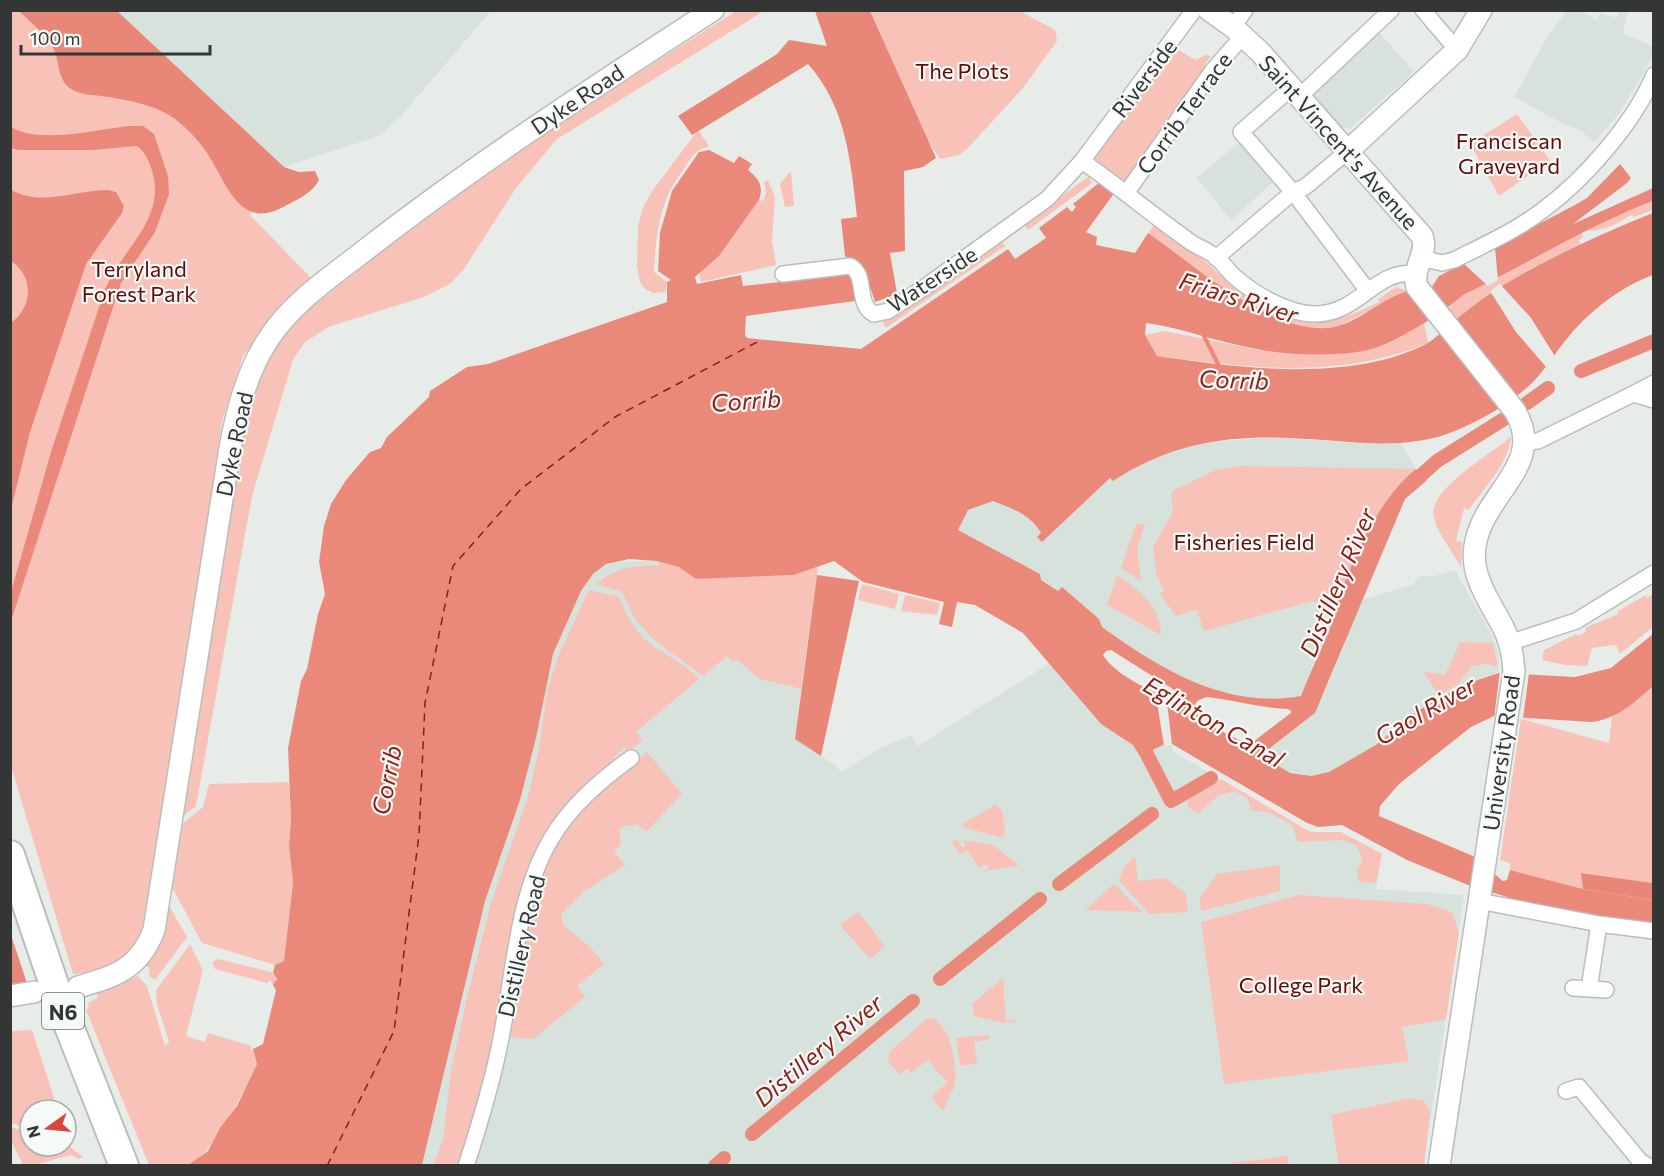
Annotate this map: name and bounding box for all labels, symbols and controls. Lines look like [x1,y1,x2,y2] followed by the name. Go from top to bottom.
[21,18,210,56] scale bar
[30,27,80,49] text: 100 m
[1106,33,1182,123] street label: Riverside
[1131,47,1237,179] street label: Corrib Terrace
[1254,49,1424,235] street label: Saint Vincent's Avenue
[915,57,1009,84] park label: The Plots
[525,58,629,140] street label: Dyke Road
[1456,127,1562,179] park label: Franciscan Graveyard
[882,240,982,318] street label: Waterside
[82,255,196,307] park label: Terryland Forest Park
[1176,265,1303,329] water label: Friars River
[1198,363,1270,395] water label: Corrib
[710,383,782,417] water label: Corrib
[210,389,258,499] street label: Dyke Road
[1293,502,1382,661] water label: Distillery River
[1174,528,1314,555] park label: Fisheries Field
[1139,669,1290,773] water label: Eglinton Canal
[1369,669,1482,750] water label: Gaol River
[1477,673,1525,833] street label: University Road
[365,743,407,817] water label: Corrib
[492,872,550,1020] street label: Distillery Road
[1239,971,1363,998] park label: College Park
[748,987,889,1112] water label: Distillery River
[42,993,84,1029] road number: N6
[18,1098,78,1158] north arrow
[22,1124,44,1140] text: N

